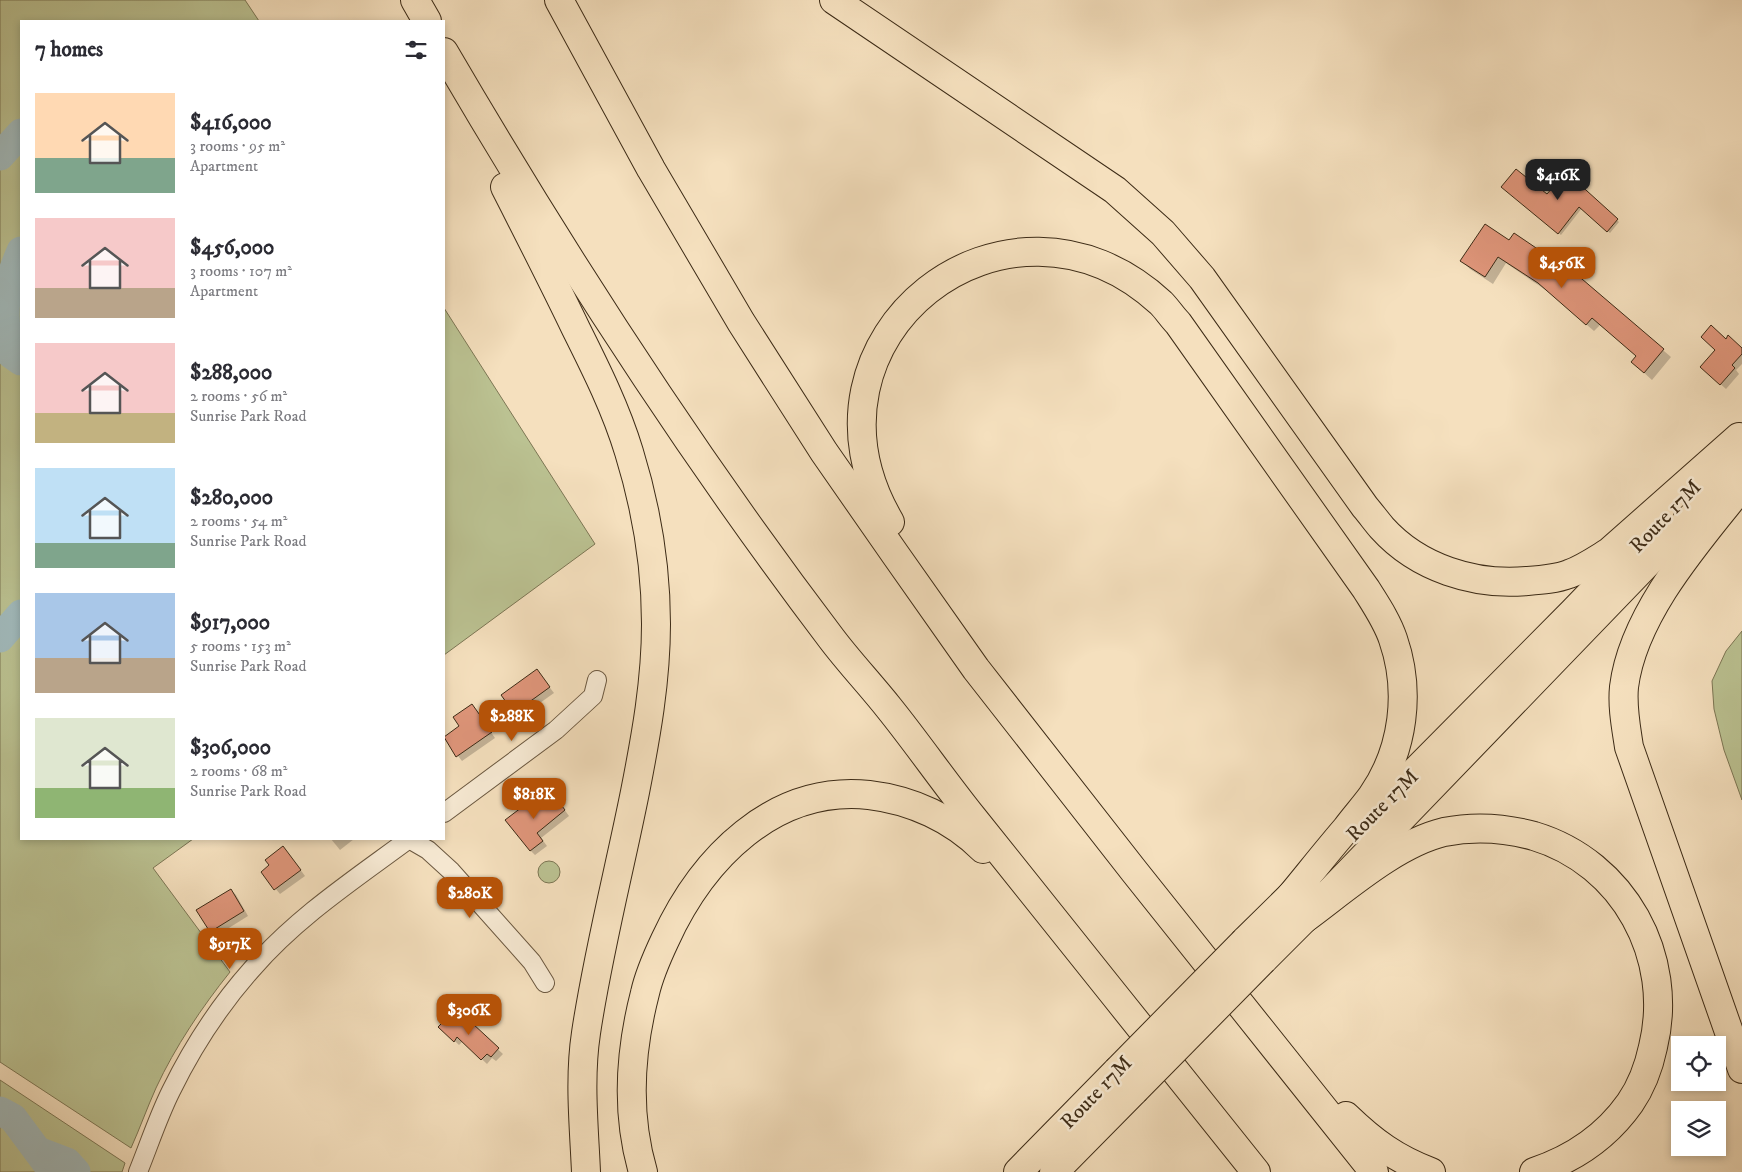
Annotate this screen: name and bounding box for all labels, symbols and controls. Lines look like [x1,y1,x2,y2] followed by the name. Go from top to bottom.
[402,36,430,64] icon: filters
[35,37,103,63] text: 7 homes
[190,110,272,136] text: $416,000
[75,113,135,173] icon: home
[190,136,285,156] text: 3 rooms · 95 m²
[190,156,258,176] text: Apartment
[1523,158,1593,201] pin: $416K
[1536,165,1580,185] text: $416K
[190,235,274,261] text: $456,000
[75,238,135,298] icon: home
[1527,246,1597,289] pin: $456K
[1539,253,1585,273] text: $456K
[190,261,292,281] text: 3 rooms · 107 m²
[190,281,258,301] text: Apartment
[190,360,272,386] text: $288,000
[75,363,135,423] icon: home
[190,386,287,406] text: 2 rooms · 56 m²
[190,406,306,426] text: Sunrise Park Road
[1624,475,1707,559] street label: Route 17M
[190,485,273,511] text: $280,000
[75,488,135,548] icon: home
[190,511,287,531] text: 2 rooms · 54 m²
[190,531,306,551] text: Sunrise Park Road
[190,610,270,636] text: $917,000
[75,613,135,673] icon: home
[190,636,291,656] text: 5 rooms · 153 m²
[190,656,306,676] text: Sunrise Park Road
[477,700,547,742] pin: $288K
[490,706,534,726] text: $288K
[190,735,271,761] text: $306,000
[75,738,135,798] icon: home
[190,761,287,781] text: 2 rooms · 68 m²
[1341,764,1424,847] street label: Route 17M
[499,778,569,820] pin: $818K
[190,781,306,801] text: Sunrise Park Road
[513,784,555,804] text: $818K
[435,876,505,919] pin: $280K
[448,883,492,903] text: $280K
[195,928,265,970] pin: $917K
[209,934,251,954] text: $917K
[434,994,504,1036] pin: $306K
[448,1000,490,1020] text: $306K
[1671,1036,1726,1156] map controls
[1671,1036,1726,1091] button: locate
[1055,1051,1138,1135] street label: Route 17M
[1671,1101,1726,1156] button: layers

